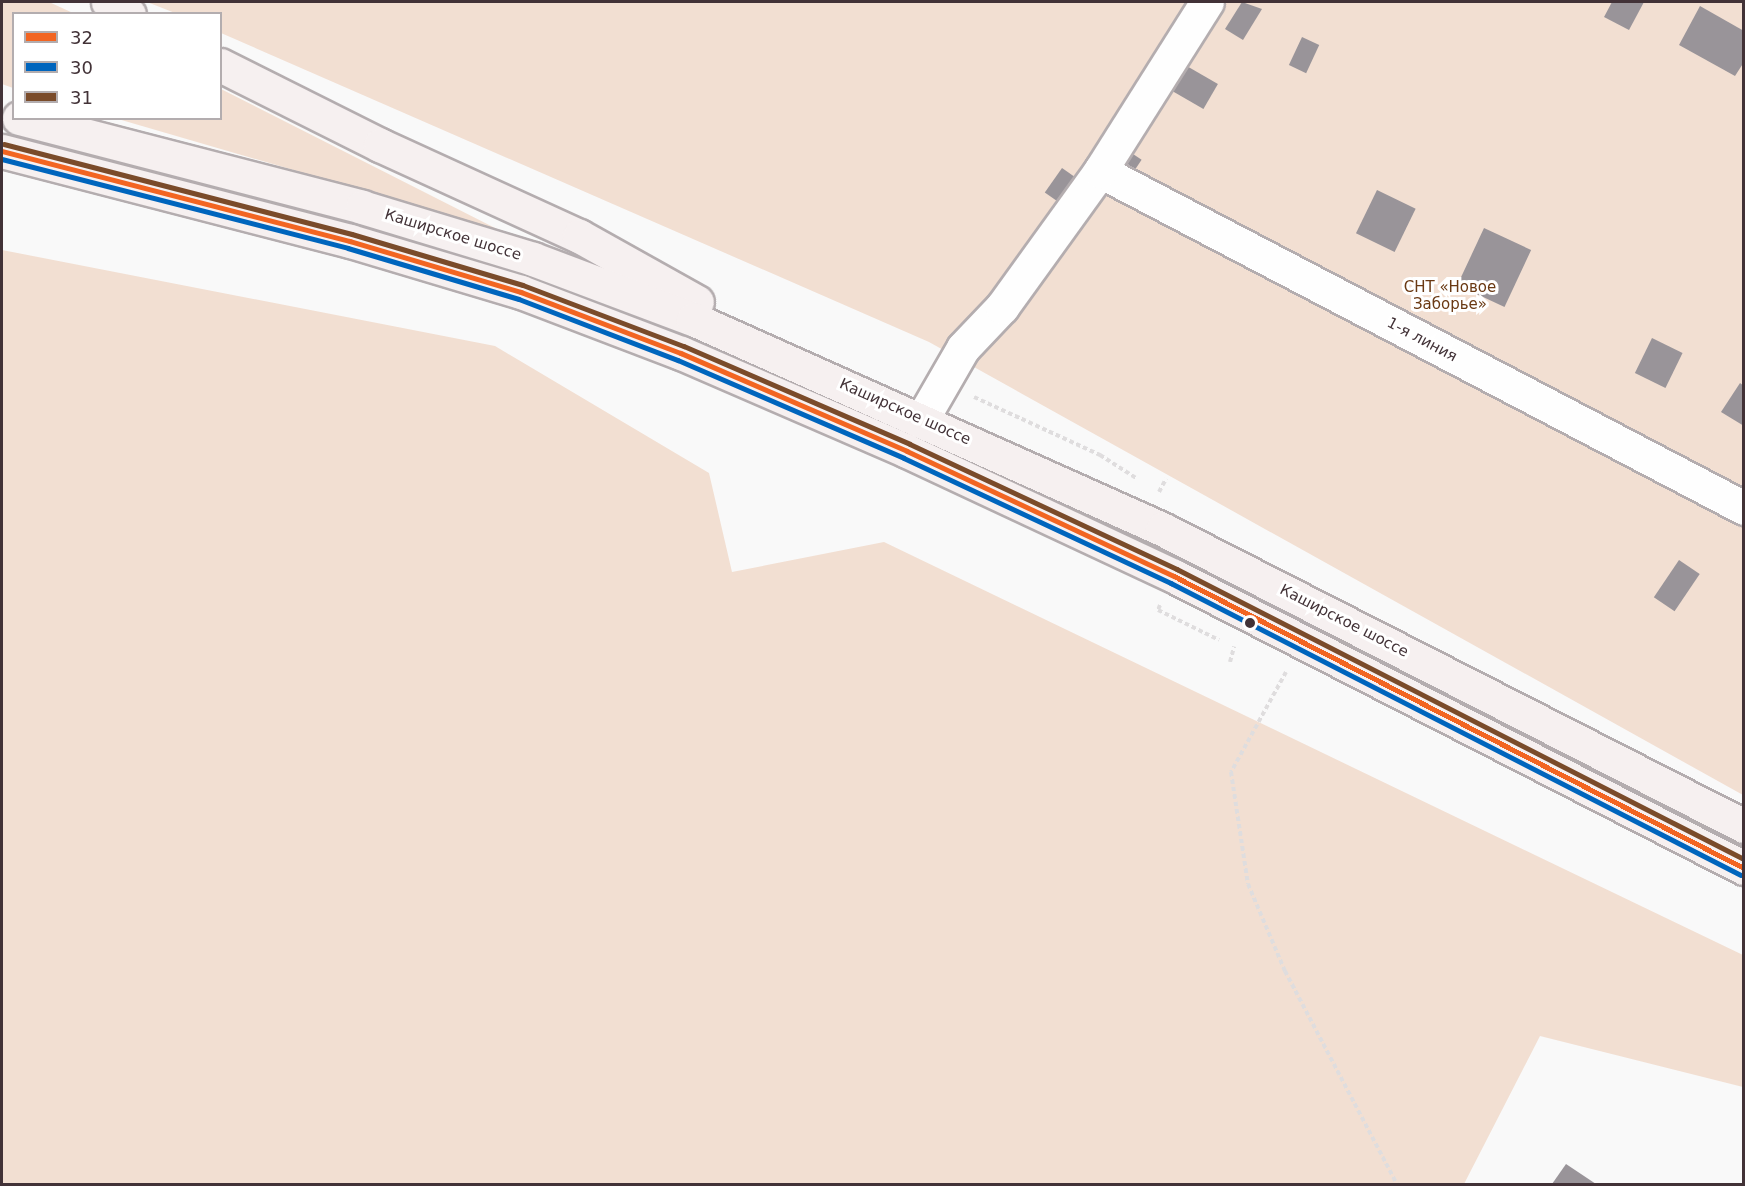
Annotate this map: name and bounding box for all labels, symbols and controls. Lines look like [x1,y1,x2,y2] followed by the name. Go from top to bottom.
[12,12,222,120] legend
[70,27,93,48] text: 32
[70,57,93,78] text: 30
[70,87,93,108] text: 31
[382,206,524,264] street label: Каширское шоссе
[1404,278,1496,313] park label: СНТ «Новое Заборье»
[1384,314,1460,366] street label: 1-я линия
[837,375,973,449] street label: Каширское шоссе
[1277,581,1411,661] street label: Каширское шоссе
[1244,617,1256,629] unlabelled marker

